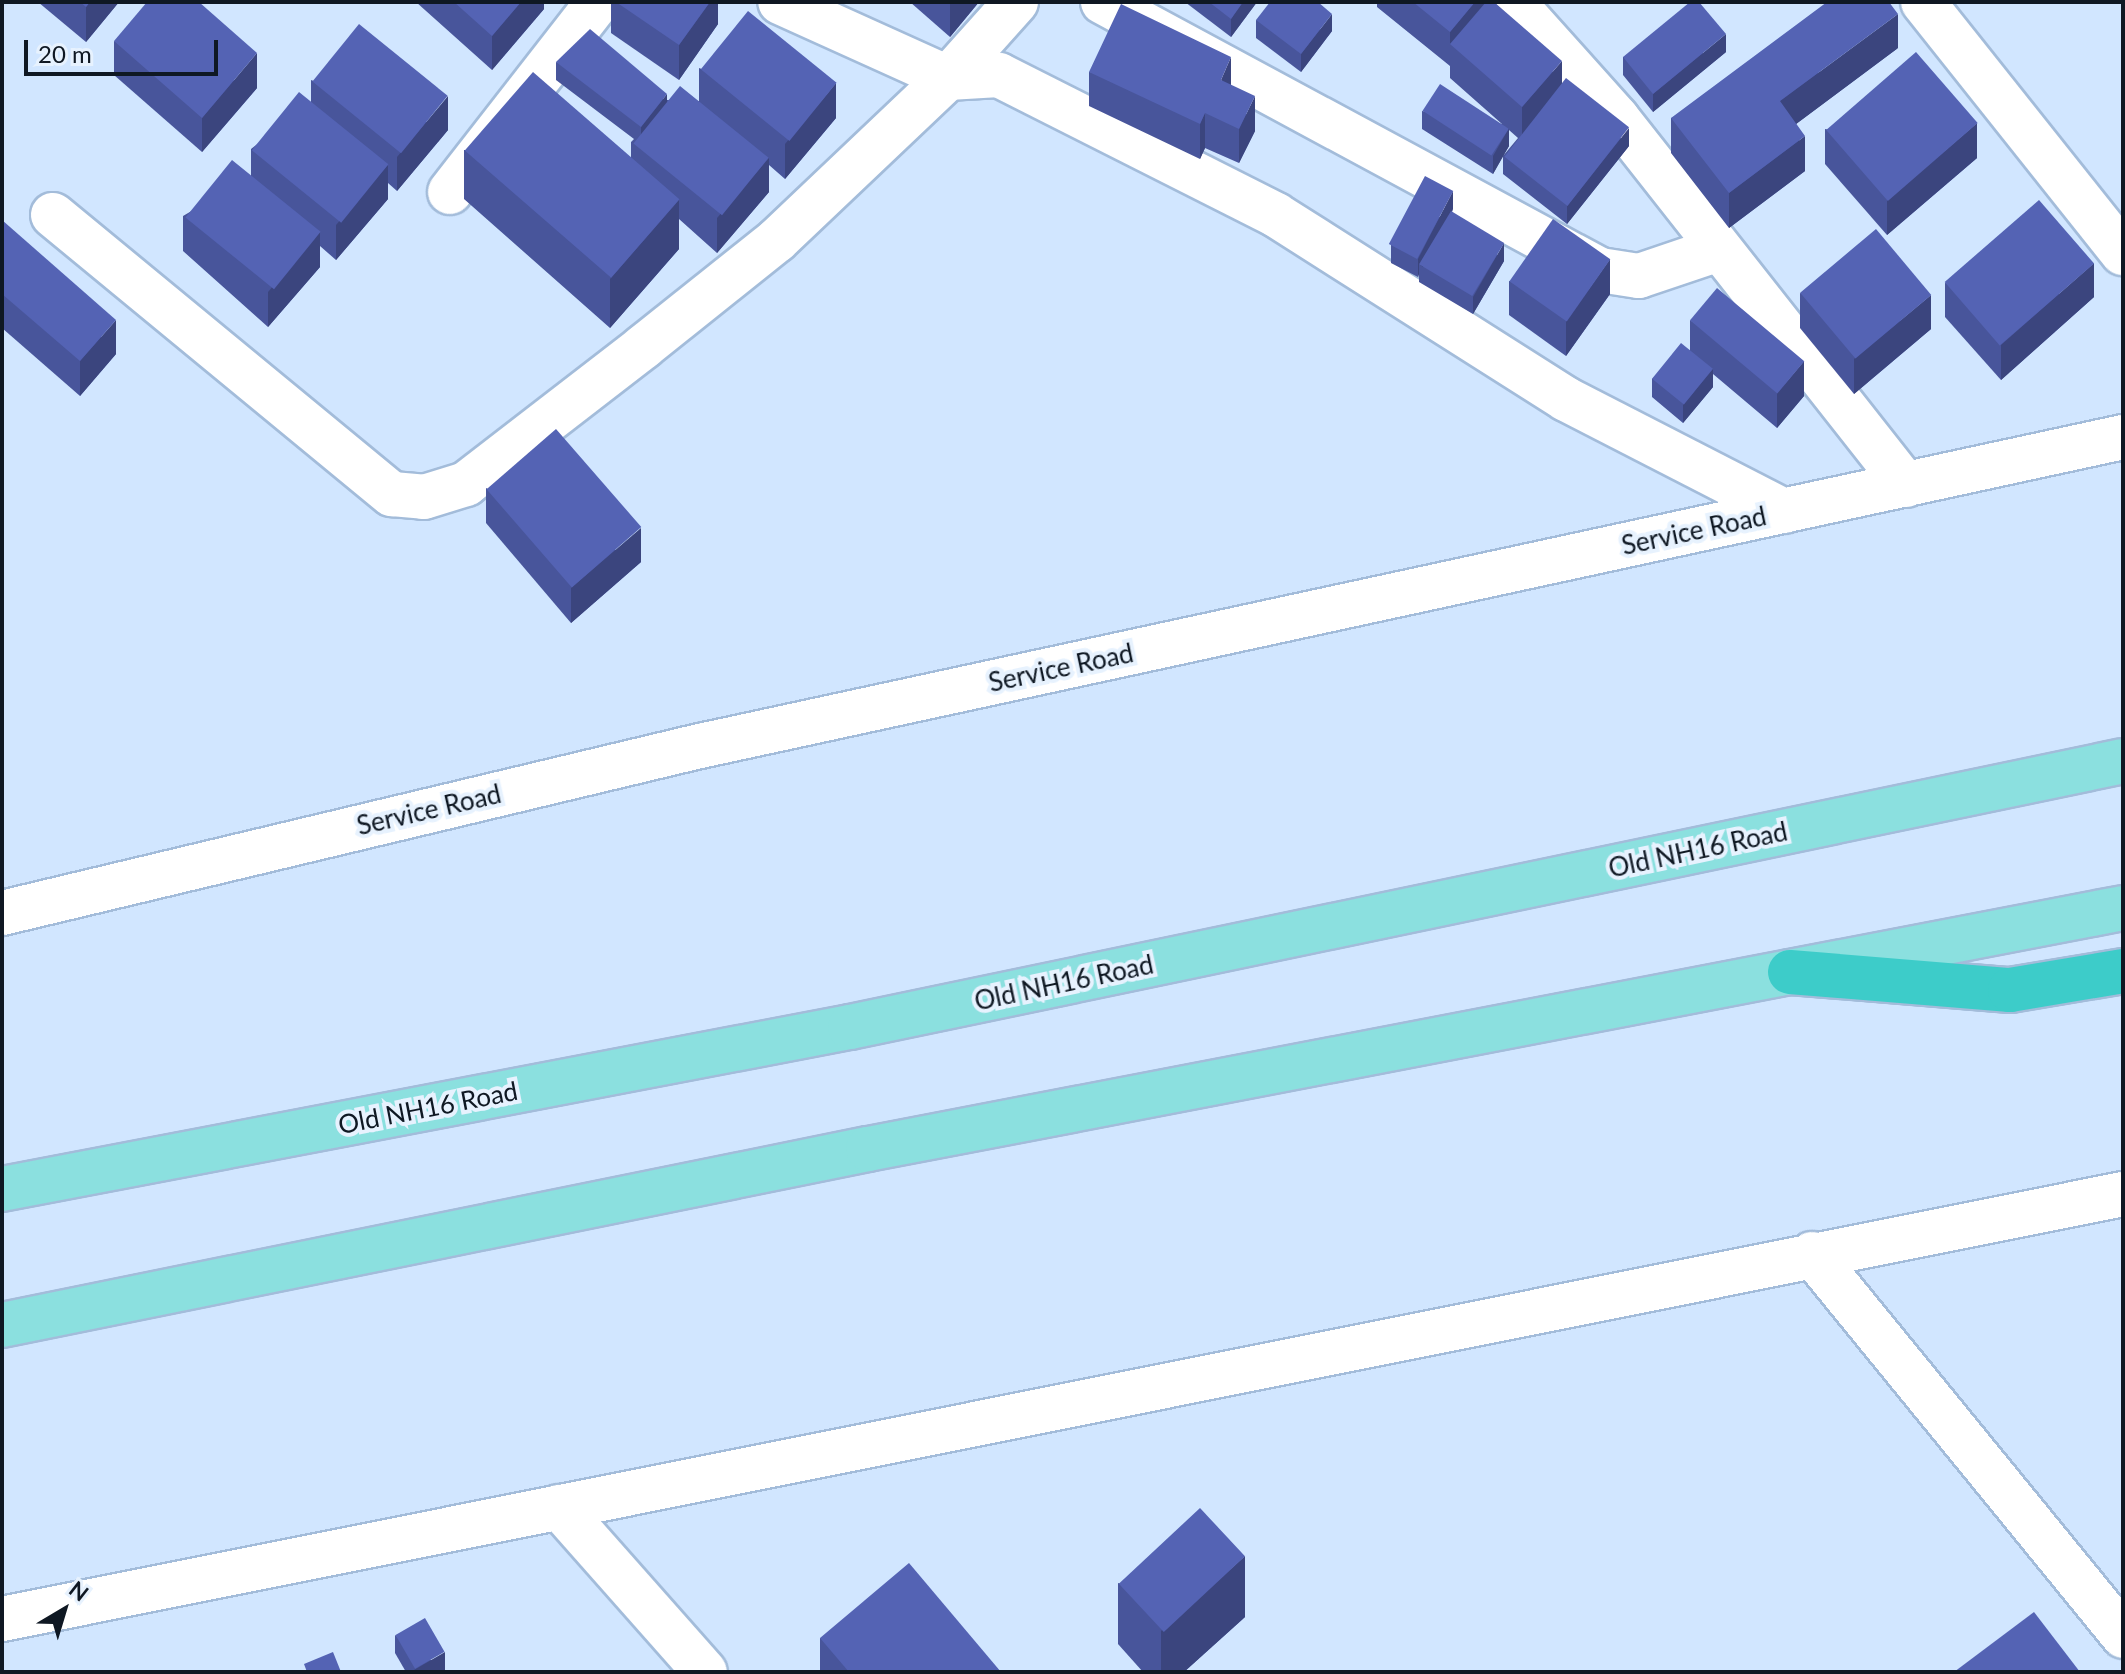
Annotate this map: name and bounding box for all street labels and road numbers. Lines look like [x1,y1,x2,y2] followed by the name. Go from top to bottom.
[1619,500,1769,562] street label: Service Road
[986,637,1136,699] street label: Service Road
[354,778,504,842] street label: Service Road
[1606,816,1790,884] street label: Old NH16 Road
[972,949,1156,1017] street label: Old NH16 Road
[336,1075,520,1141] street label: Old NH16 Road

